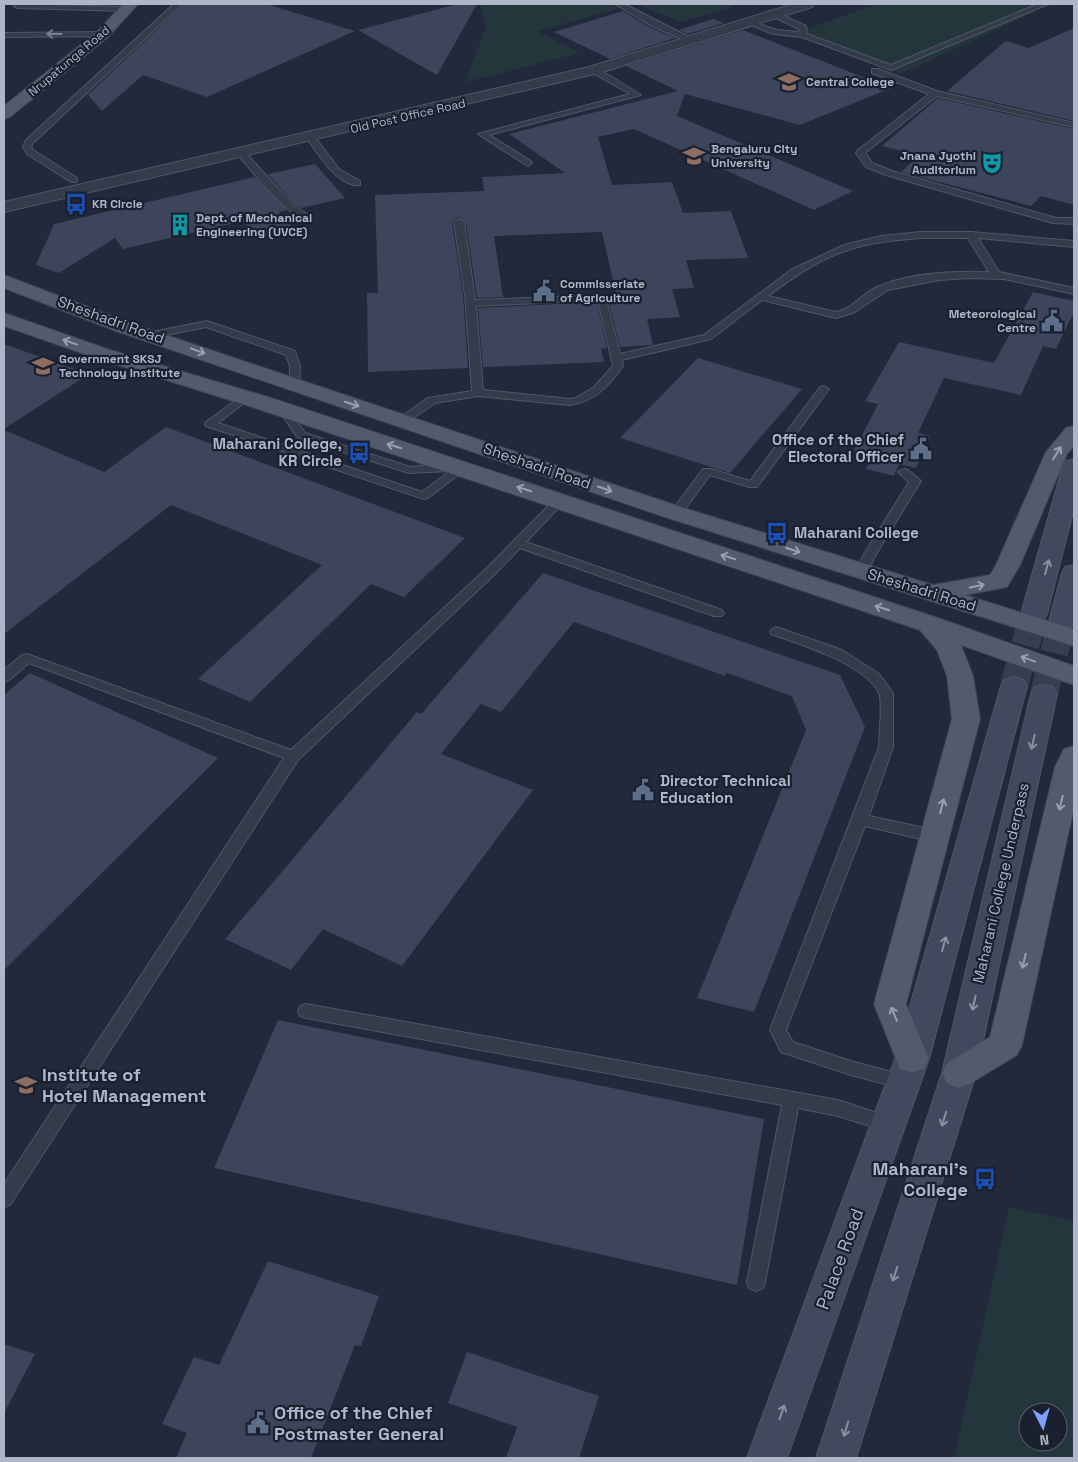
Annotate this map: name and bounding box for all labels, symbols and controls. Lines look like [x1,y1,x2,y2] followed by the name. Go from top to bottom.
[25,22,113,100] street label: Nrupatunga Road
[46,29,62,39] one-way arrow
[776,69,802,95] school or university icon: Central College
[806,74,894,90] place label: Central College
[349,95,467,137] street label: Old Post Office Road
[711,141,797,171] place label: Bengaluru City University
[681,143,707,169] school or university icon: Bengaluru City University
[900,148,976,178] place label: Jnana Jyothi Auditorium
[979,150,1005,176] theatre icon: Jnana Jyothi Auditorium
[63,191,89,217] bus stop icon: KR Circle
[92,196,143,212] place label: KR Circle
[196,210,312,240] place label: Dept. of Mechanical Engineering (UVCE)
[167,212,193,238] building icon: Dept. of Mechanical Engineering (UVCE)
[560,276,645,306] place label: Commisseriate of Agriculture
[531,278,557,304] public building icon: Commisseriate of Agriculture
[55,291,167,348] street label: Sheshadri Road
[949,306,1036,336] place label: Meteorological Centre
[1039,308,1065,334] public building icon: Meteorological Centre
[63,337,78,346] one-way arrow
[190,347,205,356] one-way arrow
[59,351,180,381] place label: Government SKSJ Technology Institute
[30,353,56,379] school or university icon: Government SKSJ Technology Institute
[343,400,359,410] one-way arrow
[772,430,904,466] place label: Office of the Chief Electoral Officer
[213,434,342,470] place label: Maharani College, KR Circle
[908,436,934,462] public building icon: Office of the Chief Electoral Officer
[481,438,593,493] street label: Sheshadri Road
[346,440,372,466] bus stop icon: Maharani College, KR Circle
[386,441,402,450] one-way arrow
[1053,447,1063,461] one-way arrow
[516,484,532,494] one-way arrow
[597,485,613,494] one-way arrow
[764,520,790,546] bus stop icon: Maharani College
[794,523,919,542] place label: Maharani College
[785,545,801,555] one-way arrow
[721,552,737,561] one-way arrow
[1043,559,1052,575] one-way arrow
[866,564,979,615] street label: Sheshadri Road
[969,580,985,590] one-way arrow
[875,603,891,612] one-way arrow
[1021,654,1037,663] one-way arrow
[1028,733,1038,749] one-way arrow
[660,771,791,807] place label: Director Technical Education
[630,777,656,803] public building icon: Director Technical Education
[968,781,1033,985] street label: Maharani College Underpass
[1056,794,1065,810] one-way arrow
[938,799,948,815] one-way arrow
[939,937,949,953] one-way arrow
[1019,952,1028,968] one-way arrow
[969,994,979,1010] one-way arrow
[888,1007,898,1022] one-way arrow
[42,1063,206,1107] place label: Institute of Hotel Management
[13,1072,39,1098] school or university icon: Institute of Hotel Management
[939,1111,949,1127] one-way arrow
[872,1157,968,1201] place label: Maharani's College
[972,1166,998,1192] bus stop icon: Maharani's College
[811,1205,868,1312] street label: Palace Road
[890,1266,899,1281] one-way arrow
[274,1401,444,1445] place label: Office of the Chief Postmaster General
[1018,1402,1068,1452] north arrow
[778,1405,787,1420] one-way arrow
[245,1410,271,1436] public building icon: Office of the Chief Postmaster General
[840,1420,850,1436] one-way arrow
[1039,1430,1050,1449] text: N

